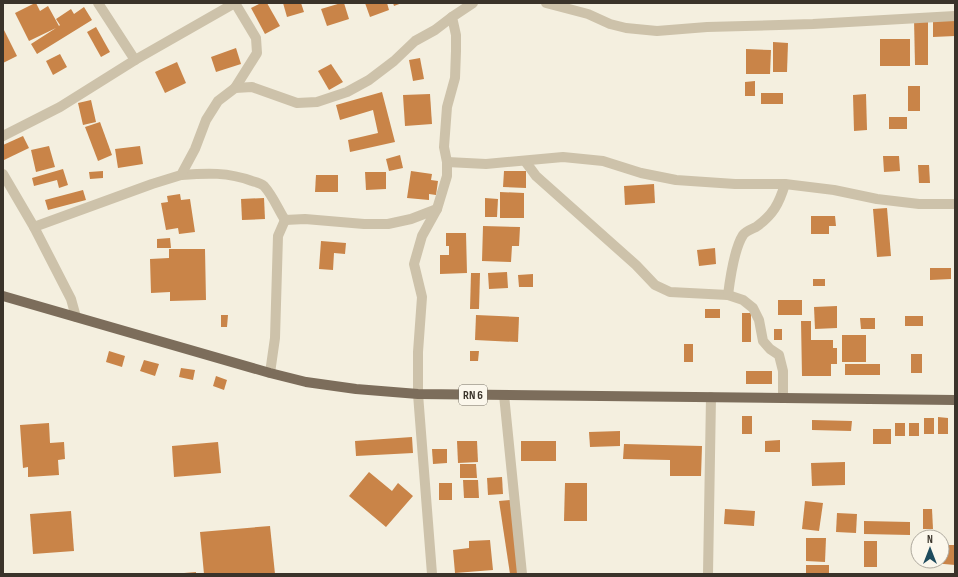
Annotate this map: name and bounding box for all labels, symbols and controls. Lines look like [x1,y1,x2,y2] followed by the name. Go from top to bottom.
[459,385,487,405] road number: RN 6
[910,529,950,569] north arrow
[927,533,933,546] text: N

